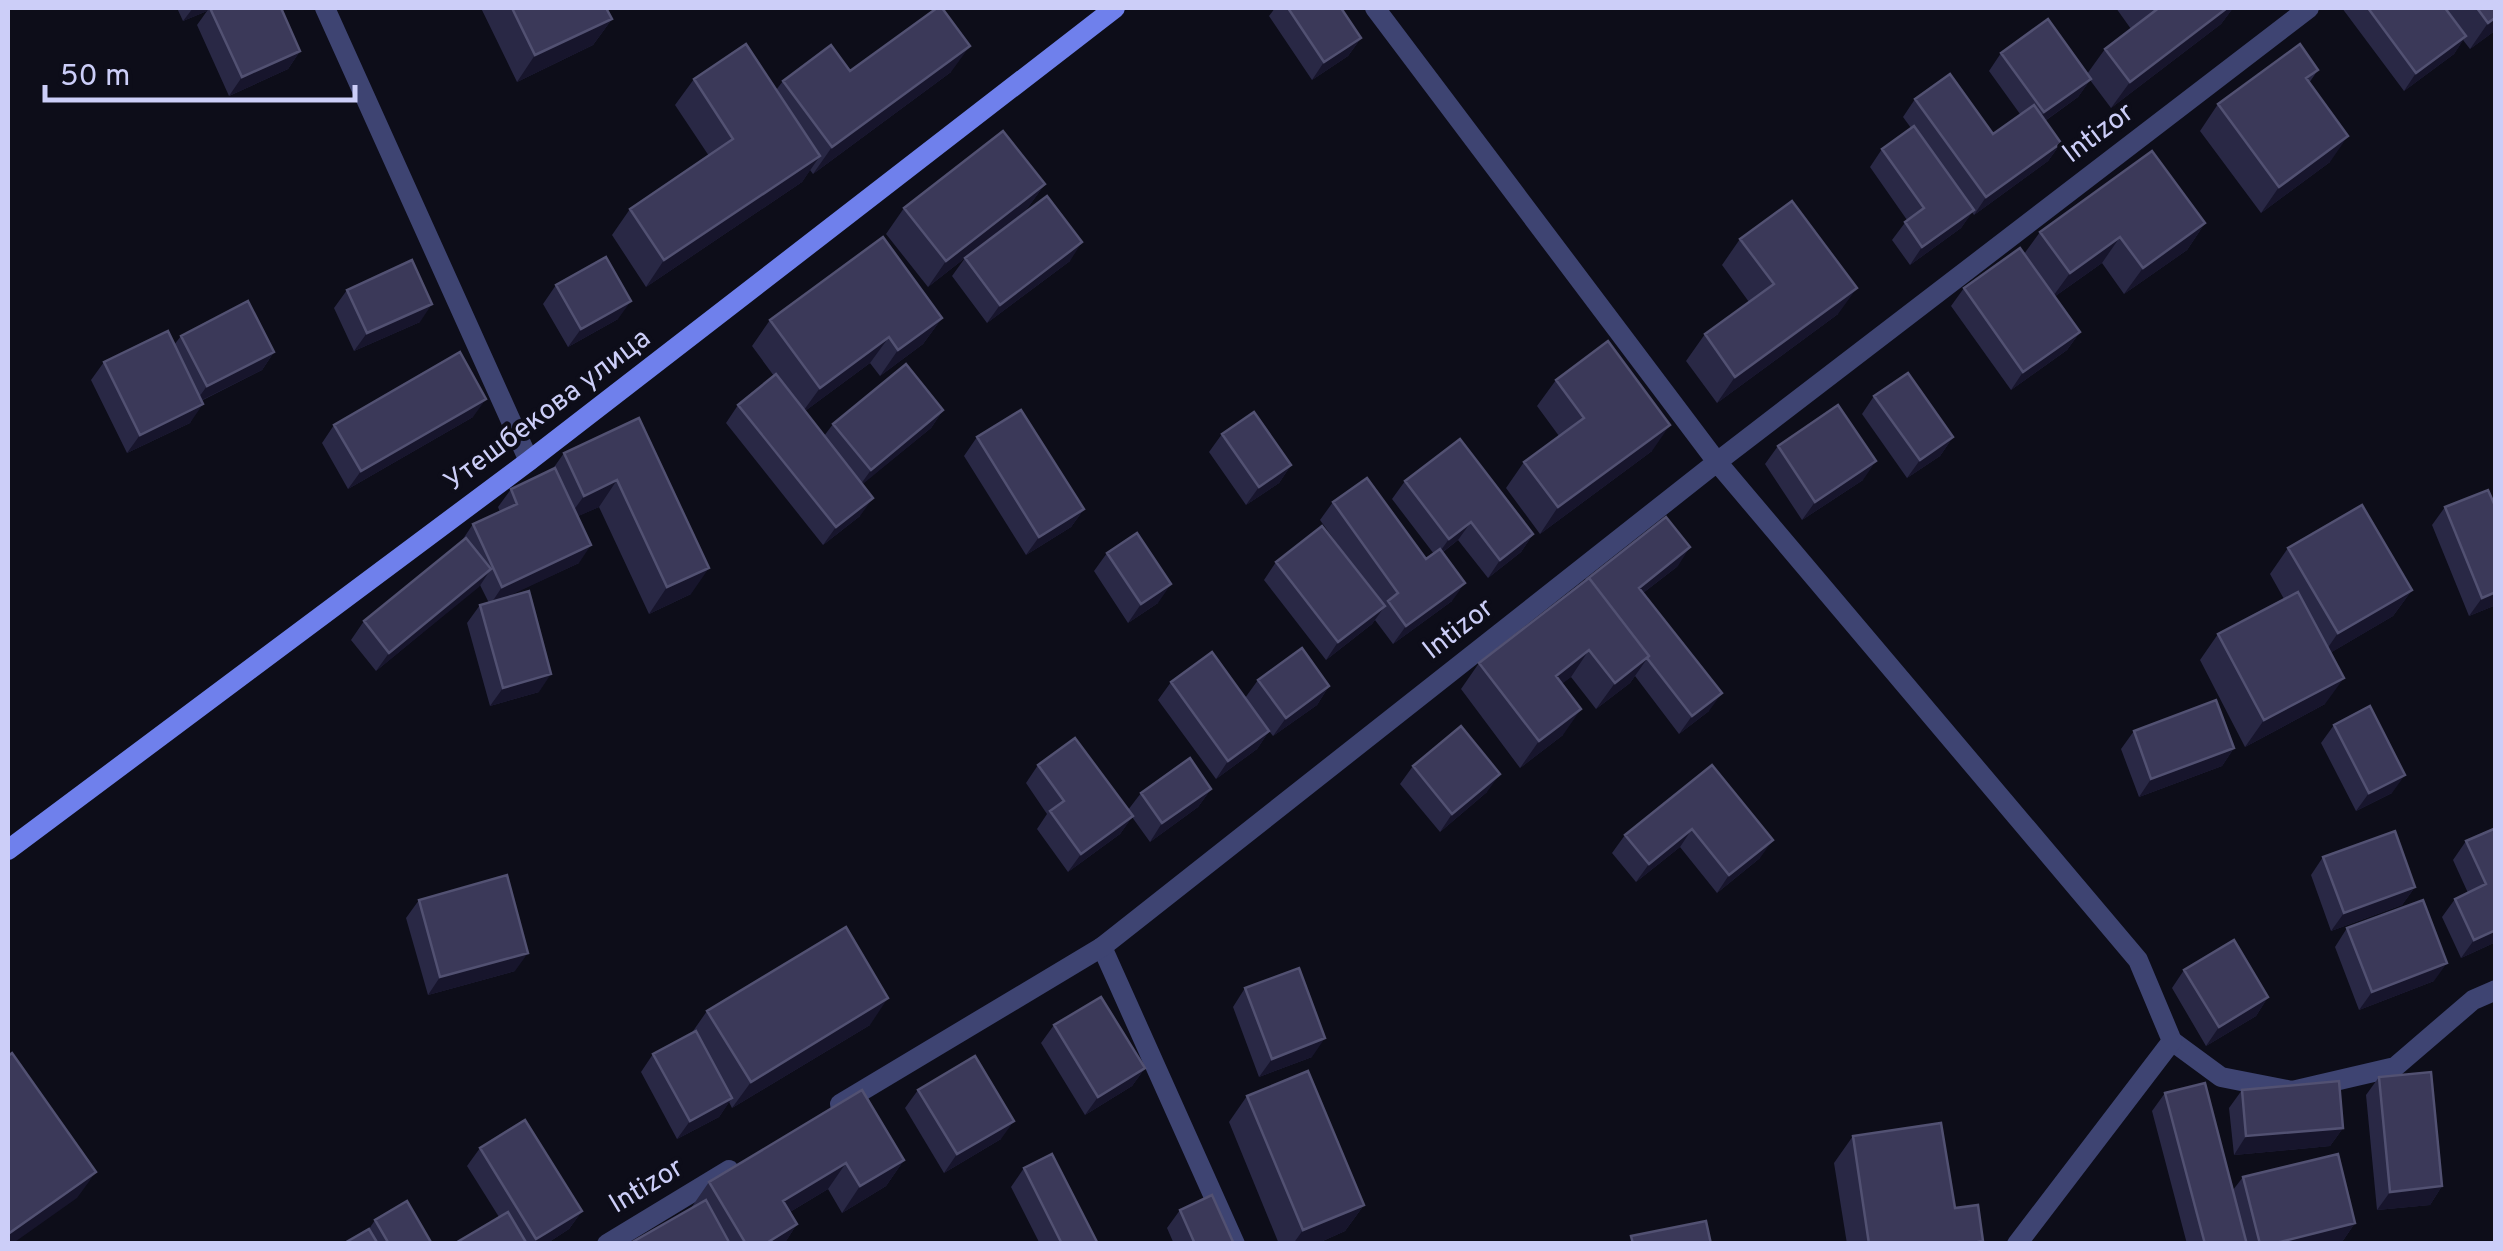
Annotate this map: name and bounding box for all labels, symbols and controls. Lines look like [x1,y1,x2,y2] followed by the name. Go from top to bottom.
[45,40,355,102] scale bar
[60,59,130,96] text: 50 m
[2056,95,2142,173] street label: Intizor
[437,321,659,501] street label: Утешбекова улица
[1416,591,1502,669] street label: Intizor
[603,1151,691,1223] street label: Intizor

